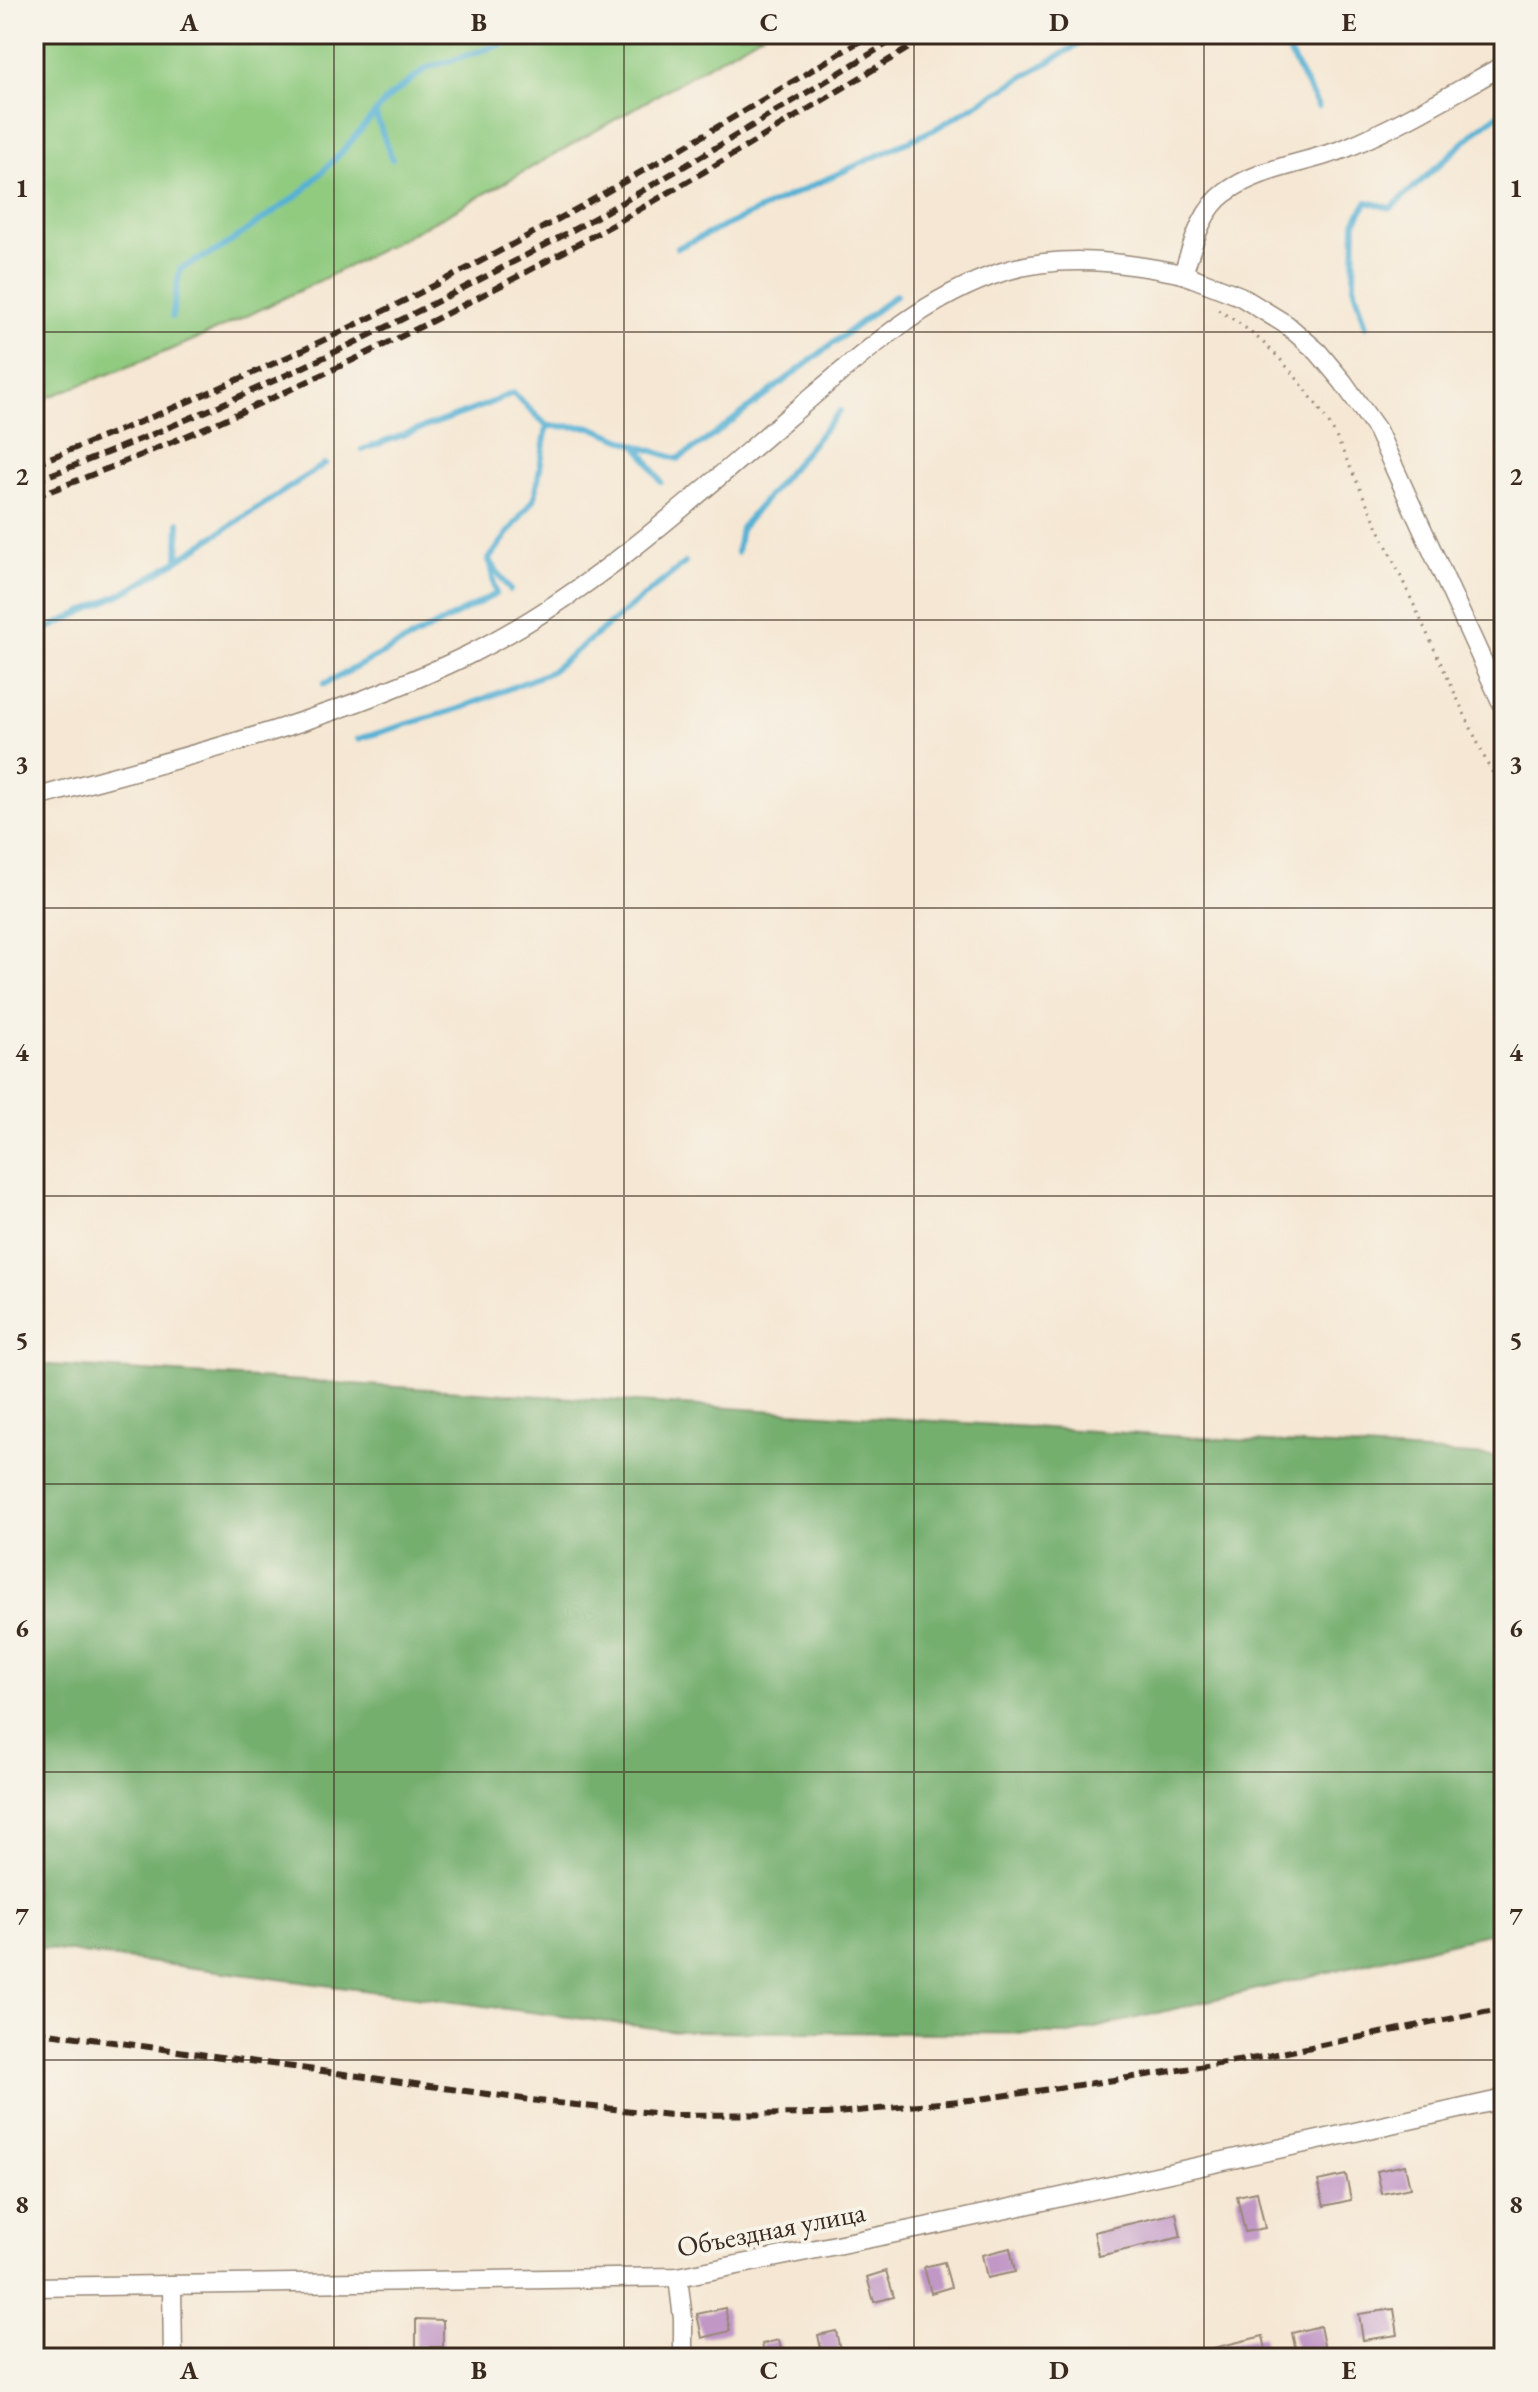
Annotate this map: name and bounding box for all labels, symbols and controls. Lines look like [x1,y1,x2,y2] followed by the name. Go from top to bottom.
[179,5,199,39] text: A
[471,5,487,39] text: B
[760,5,778,39] text: C
[1049,5,1069,39] text: D
[1342,5,1357,39] text: E
[15,171,29,205] text: 1
[1509,171,1523,205] text: 1
[15,459,29,493] text: 2
[1509,459,1523,493] text: 2
[15,747,29,781] text: 3
[1509,747,1523,781] text: 3
[15,1035,29,1069] text: 4
[1509,1035,1523,1069] text: 4
[15,1323,29,1357] text: 5
[1509,1323,1523,1357] text: 5
[15,1611,29,1645] text: 6
[1509,1611,1523,1645] text: 6
[15,1899,29,1933] text: 7
[1509,1899,1523,1933] text: 7
[15,2187,29,2221] text: 8
[1509,2187,1523,2221] text: 8
[674,2193,869,2265] street label: Объездная улица
[179,2353,199,2387] text: A
[471,2353,487,2387] text: B
[760,2353,778,2387] text: C
[1049,2353,1069,2387] text: D
[1342,2353,1357,2387] text: E

